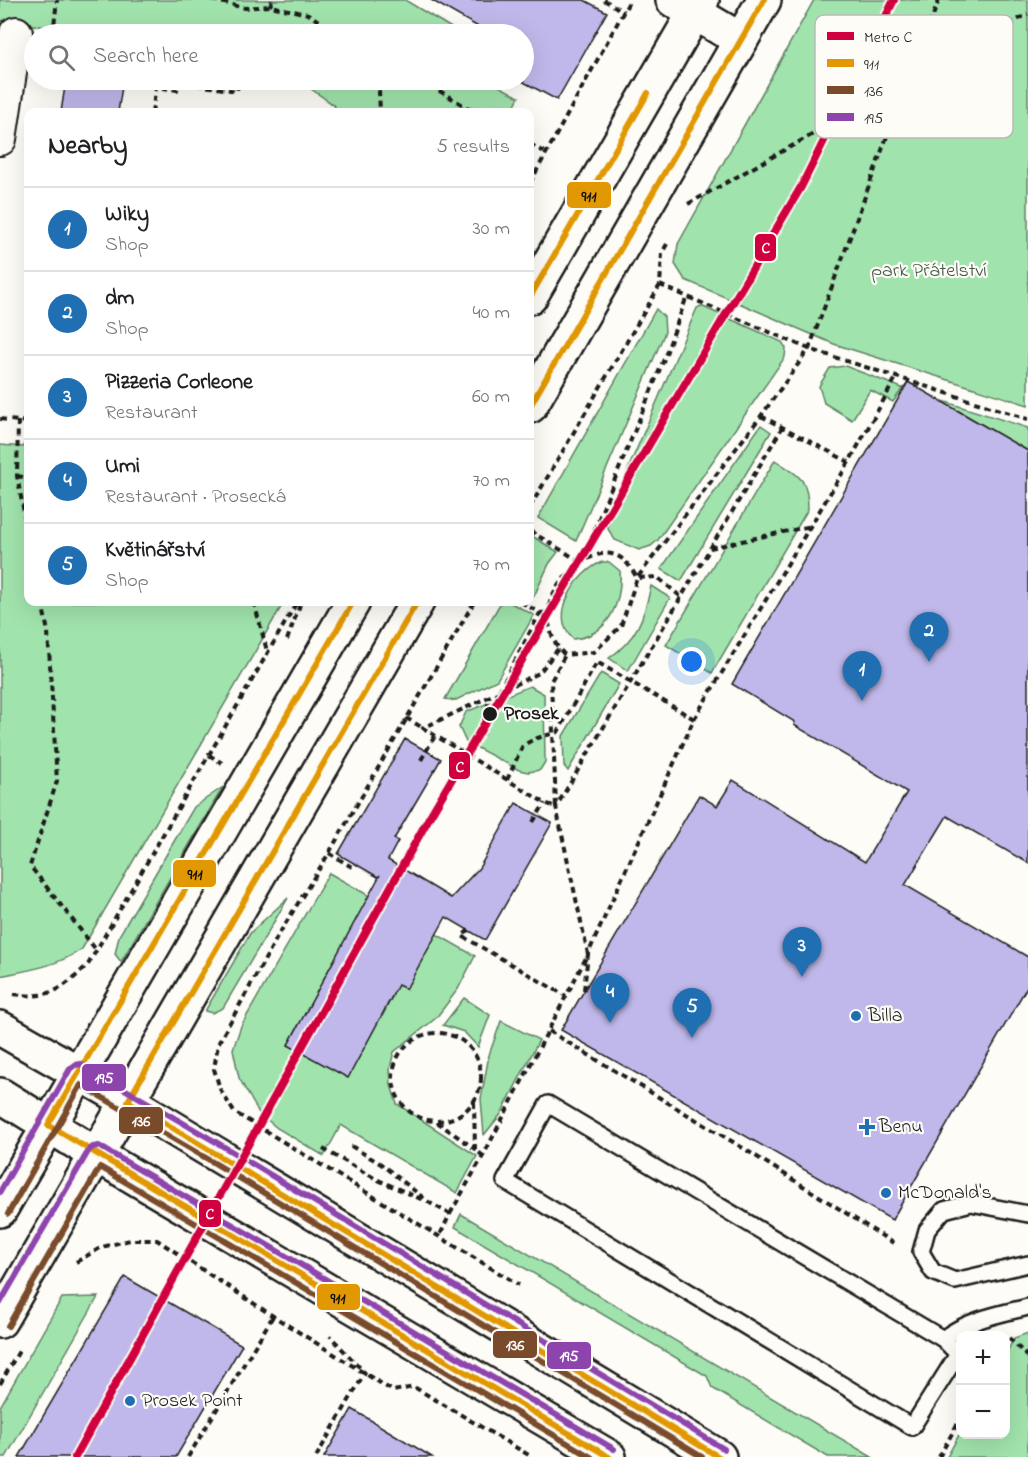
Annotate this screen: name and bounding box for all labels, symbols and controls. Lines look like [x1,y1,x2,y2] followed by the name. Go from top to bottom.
[815,15,1013,138] legend
[24,24,534,90] search box
[864,26,913,50] text: Metro C
[45,41,78,74] icon: search
[93,41,198,73] text: Search here
[864,53,879,77] text: 911
[864,80,883,104] text: 136
[864,107,883,131] text: 195
[48,128,127,166] text: Nearby
[437,133,510,162] text: 5 results
[566,181,612,209] line badge: 911
[581,185,597,209] text: 911
[105,199,149,231] text: Wiky
[64,215,71,244] text: 1
[473,215,510,244] text: 30 m
[105,231,149,260] text: Shop
[754,233,777,262] line badge: C
[762,237,771,261] text: C
[871,257,987,286] park label: park Přátelství
[105,283,134,315] text: dm
[63,299,72,328] text: 2
[473,299,510,328] text: 40 m
[105,315,149,344] text: Shop
[105,367,253,399] text: Pizzeria Corleone
[63,383,72,412] text: 3
[472,383,510,412] text: 60 m
[105,399,198,428] text: Restaurant
[105,451,140,483] text: Umi
[63,467,72,496] text: 4
[473,467,510,496] text: 70 m
[105,483,286,512] text: Restaurant · Prosecká
[105,535,205,567] text: Květinářství
[62,551,73,580] text: 5
[473,551,510,580] text: 70 m
[105,567,149,596] text: Shop
[910,612,948,662] pin: 2
[677,647,706,676] your location
[842,652,882,701] pin: 1
[504,700,560,729] place label: Prosek
[481,705,499,723] marker: Prosek
[448,751,471,780] line badge: C
[456,756,465,780] text: C
[172,859,217,888] line badge: 911
[187,863,203,887] text: 911
[782,928,822,977] pin: 3
[590,974,630,1023] pin: 4
[672,988,712,1038] pin: 5
[867,1002,903,1031] place label: Billa
[849,1009,863,1023] marker: Billa
[81,1063,127,1092] line badge: 195
[94,1067,114,1091] text: 195
[118,1106,164,1135] line badge: 136
[132,1110,151,1134] text: 136
[878,1113,923,1142] place label: Benu
[860,1120,874,1134] marker: Benu
[898,1179,992,1208] place label: McDonald's
[879,1186,893,1200] marker: McDonald's
[198,1199,222,1228] line badge: C
[206,1203,215,1227] text: C
[316,1283,361,1311] line badge: 911
[330,1287,346,1311] text: 911
[492,1330,538,1359] line badge: 136
[956,1331,1010,1439] map controls
[956,1331,1010,1385] button: +
[506,1334,525,1358] text: 136
[546,1341,592,1370] line badge: 195
[559,1345,579,1369] text: 195
[956,1385,1010,1439] button: −
[142,1387,243,1416] place label: Prosek Point
[123,1394,137,1408] marker: Prosek Point

